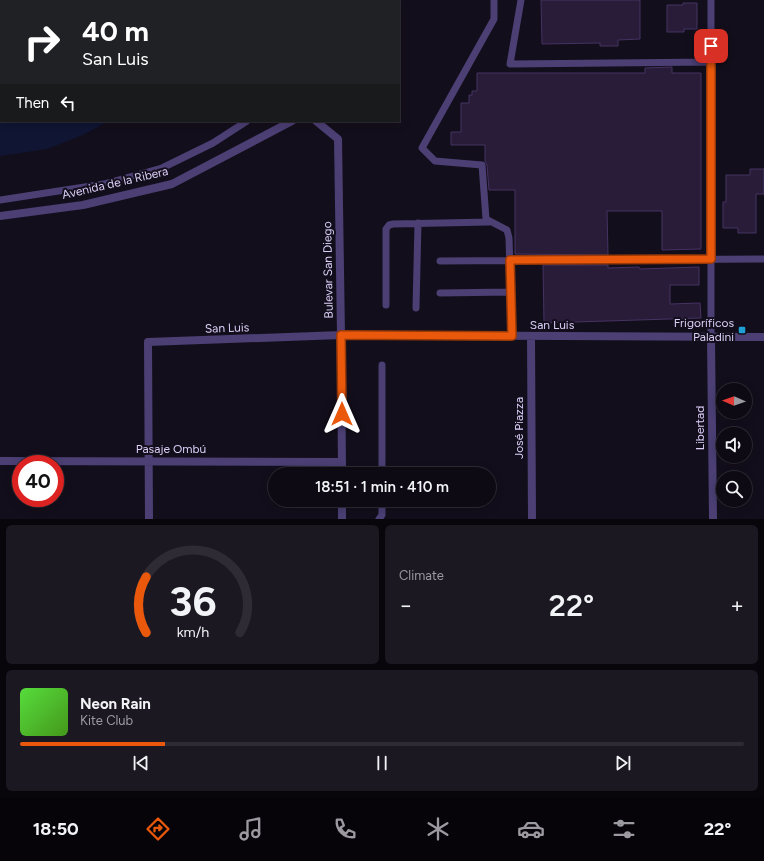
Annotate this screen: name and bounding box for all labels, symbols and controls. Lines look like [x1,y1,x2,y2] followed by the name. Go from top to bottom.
[82,14,149,48] text: 40 m
[16,16,68,68] icon: right
[694,29,728,63] pin
[700,35,722,57] icon: arrive
[82,48,149,70] text: San Luis
[57,92,79,114] icon: left
[16,94,49,112] text: Then
[61,164,169,202] street label: Avenida de la Ribera
[320,221,336,319] street label: Bulevar San Diego
[674,316,734,344] place label: Frigoríficos Paladini
[530,318,575,332] street label: San Luis
[205,320,250,336] street label: San Luis
[737,325,747,335] marker: Frigoríficos Paladini
[716,383,752,419] north arrow
[716,383,752,507] map controls
[321,393,363,435] position arrow
[512,397,526,459] street label: José Piazza
[693,406,707,450] street label: Libertad
[716,427,752,463] button: sound
[136,442,206,456] street label: Pasaje Ombú
[12,455,64,507] speed limit sign: 40
[716,471,752,507] button: search
[315,478,449,496] text: 18:51 · 1 min · 410 m
[399,568,444,583] text: Climate
[169,575,216,625] text: 36
[549,587,594,624] text: 22°
[399,592,413,619] text: −
[730,592,744,619] text: +
[176,622,209,640] text: km/h
[80,695,151,713] text: Neon Rain
[80,713,133,728] text: Kite Club
[130,752,152,774] icon: previous
[371,752,393,774] icon: pause
[612,752,634,774] icon: next
[144,815,172,843] icon: directions
[237,815,265,843] icon: music
[331,815,359,843] icon: phone
[424,815,452,843] icon: climate
[517,815,545,843] icon: car
[610,815,638,843] icon: filters
[33,818,79,840] text: 18:50
[704,818,731,840] text: 22°

